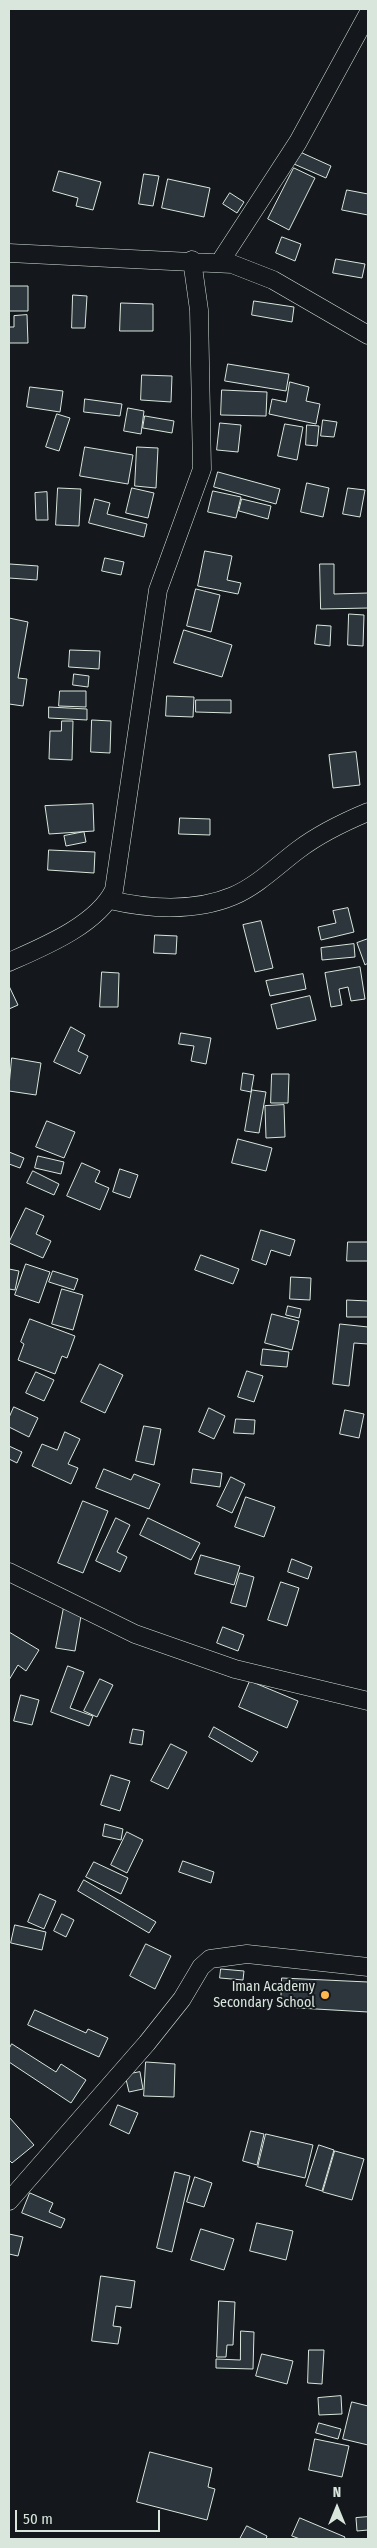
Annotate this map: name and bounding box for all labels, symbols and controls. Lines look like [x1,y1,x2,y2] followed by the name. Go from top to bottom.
[213,1979,315,2011] place label: Iman Academy Secondary School
[319,1989,331,2001] marker: Iman Academy Secondary School
[312,2483,362,2533] north arrow
[333,2484,341,2501] text: N
[18,2500,162,2532] scale bar
[23,2510,53,2528] text: 50 m

